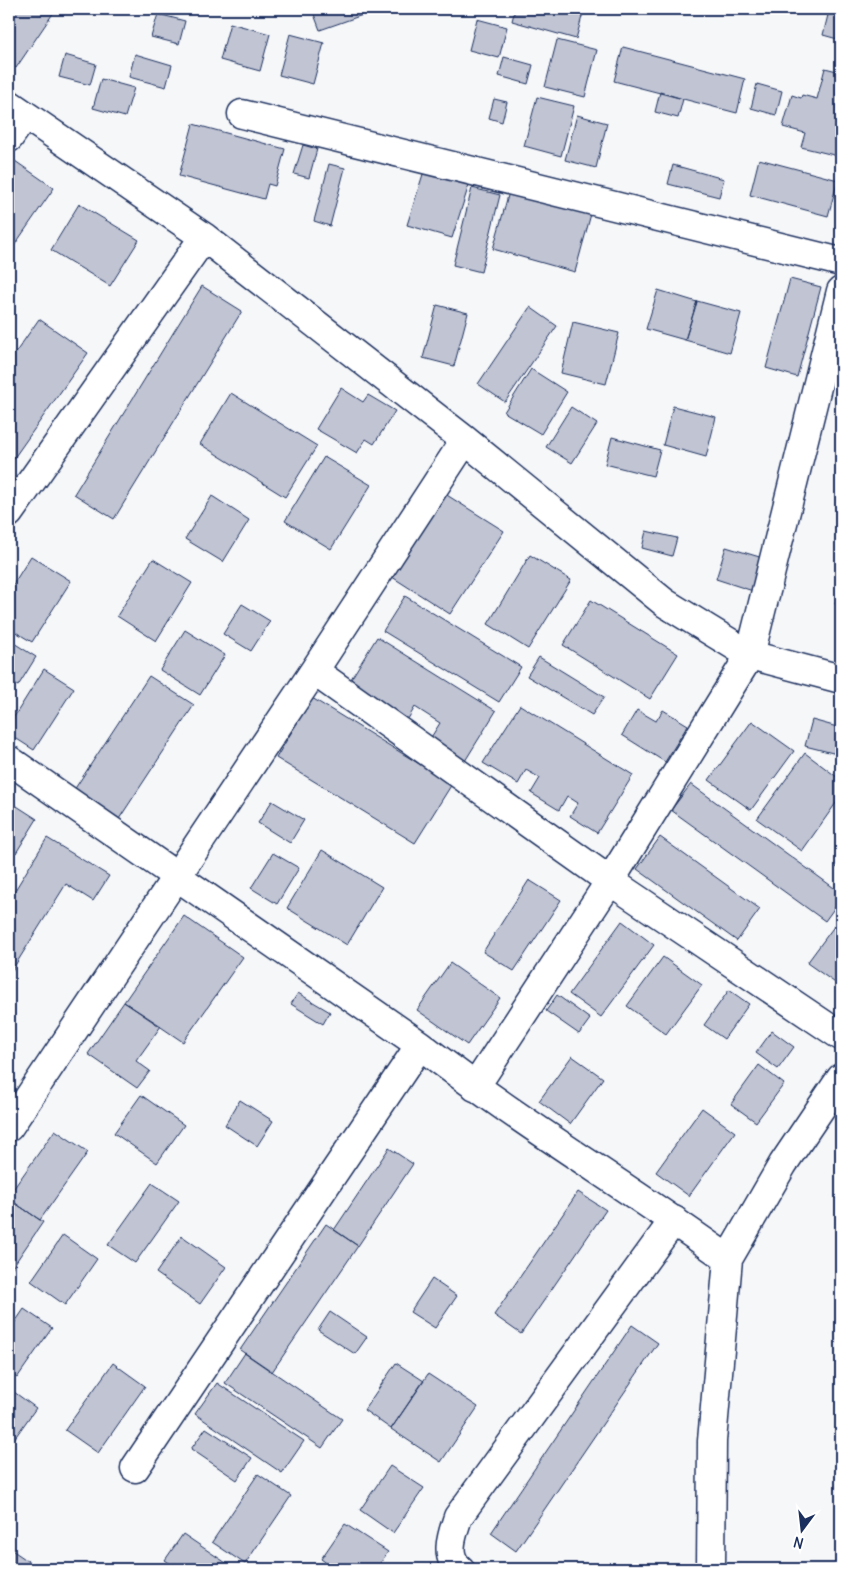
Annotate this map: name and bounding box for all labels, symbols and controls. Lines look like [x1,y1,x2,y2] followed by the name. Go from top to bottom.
[778,1506,828,1556] north arrow
[792,1533,806,1553] text: N

